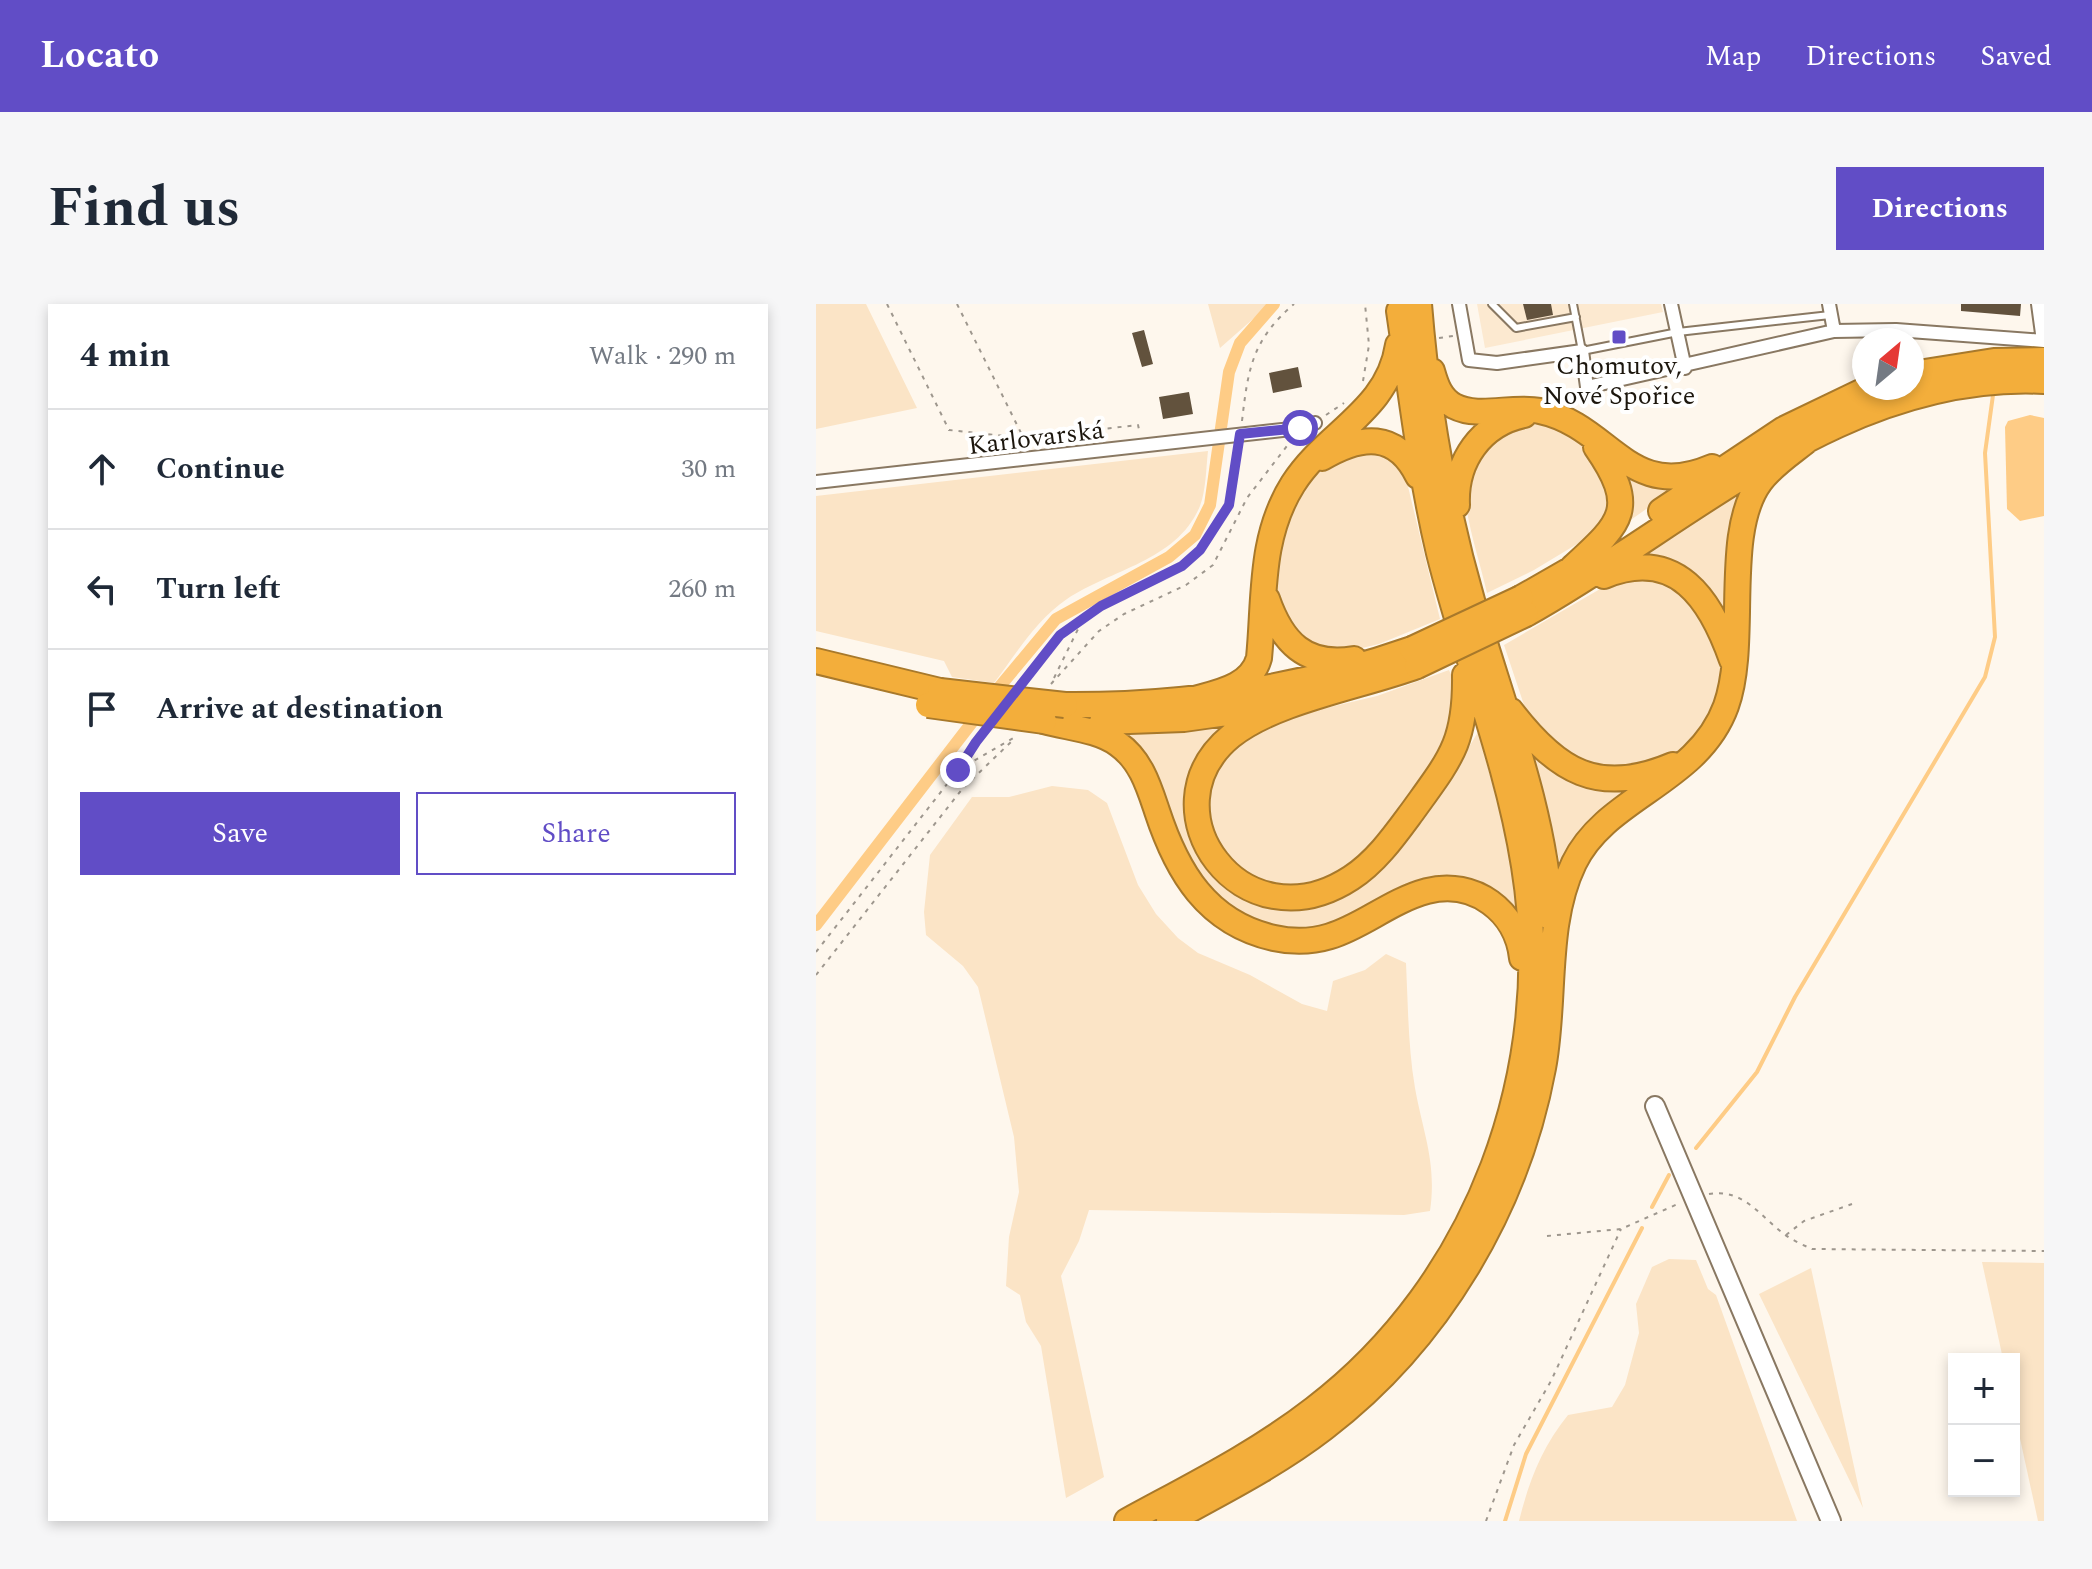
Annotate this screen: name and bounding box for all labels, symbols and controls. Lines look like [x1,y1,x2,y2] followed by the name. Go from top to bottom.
[40,27,159,85] text: Locato
[1705,35,1762,78] text: Map
[1806,35,1936,78] text: Directions
[1980,35,2052,78] text: Saved
[48,166,241,251] text: Find us
[1836,167,2044,250] button: Directions
[1610,328,1628,346] marker: Chomutov, Nové Spořice
[1852,328,1924,400] north arrow
[80,330,170,382] text: 4 min
[589,336,736,376] text: Walk · 290 m
[1543,346,1695,416] place label: Chomutov, Nové Spořice
[966,410,1107,466] street label: Karlovarská
[1282,410,1318,446] route start
[156,446,285,492] text: Continue
[80,447,124,491] icon: ahead
[681,449,736,489] text: 30 m
[156,566,281,612] text: Turn left
[80,567,124,611] icon: left
[668,569,736,609] text: 260 m
[156,686,443,732] text: Arrive at destination
[80,687,124,731] icon: arrive
[940,752,976,788] route end
[80,792,400,875] button: Save
[416,792,736,875] button: Share
[1948,1353,2020,1497] map controls
[1948,1353,2020,1425] button: +
[1948,1425,2020,1497] button: −

